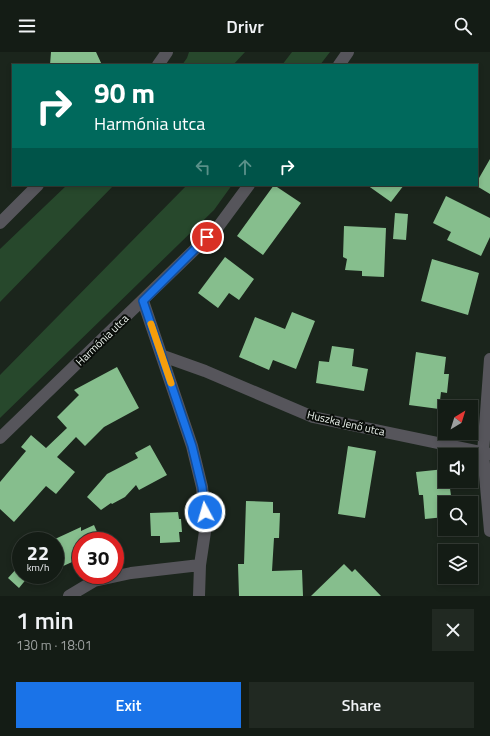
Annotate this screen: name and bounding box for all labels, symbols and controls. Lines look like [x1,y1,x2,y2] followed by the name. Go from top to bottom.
[226,13,264,40] text: Drivr
[16,15,38,37] icon: menu
[452,15,474,37] icon: search
[94,71,155,114] text: 90 m
[28,80,80,132] icon: right
[94,110,205,137] text: Harmónia utca
[192,156,214,178] icon: left
[234,156,256,178] icon: ahead
[276,156,298,178] icon: right
[190,220,224,254] pin
[196,226,218,248] icon: arrive
[72,310,132,369] street label: Harmónia utca
[438,400,478,440] north arrow
[438,400,478,584] map controls
[306,406,387,440] street label: Huszka Jenő utca
[438,448,478,488] button: sound
[184,491,226,533] position arrow
[438,496,478,536] button: search
[72,532,124,584] speed limit sign: 30
[27,537,49,568] text: 22
[438,544,478,584] button: layers
[27,560,49,575] text: km/h
[16,602,74,638] text: 1 min
[432,609,474,651] button: close
[16,635,92,655] text: 130 m · 18:01
[16,682,241,728] button: Exit
[249,682,474,728] button: Share

